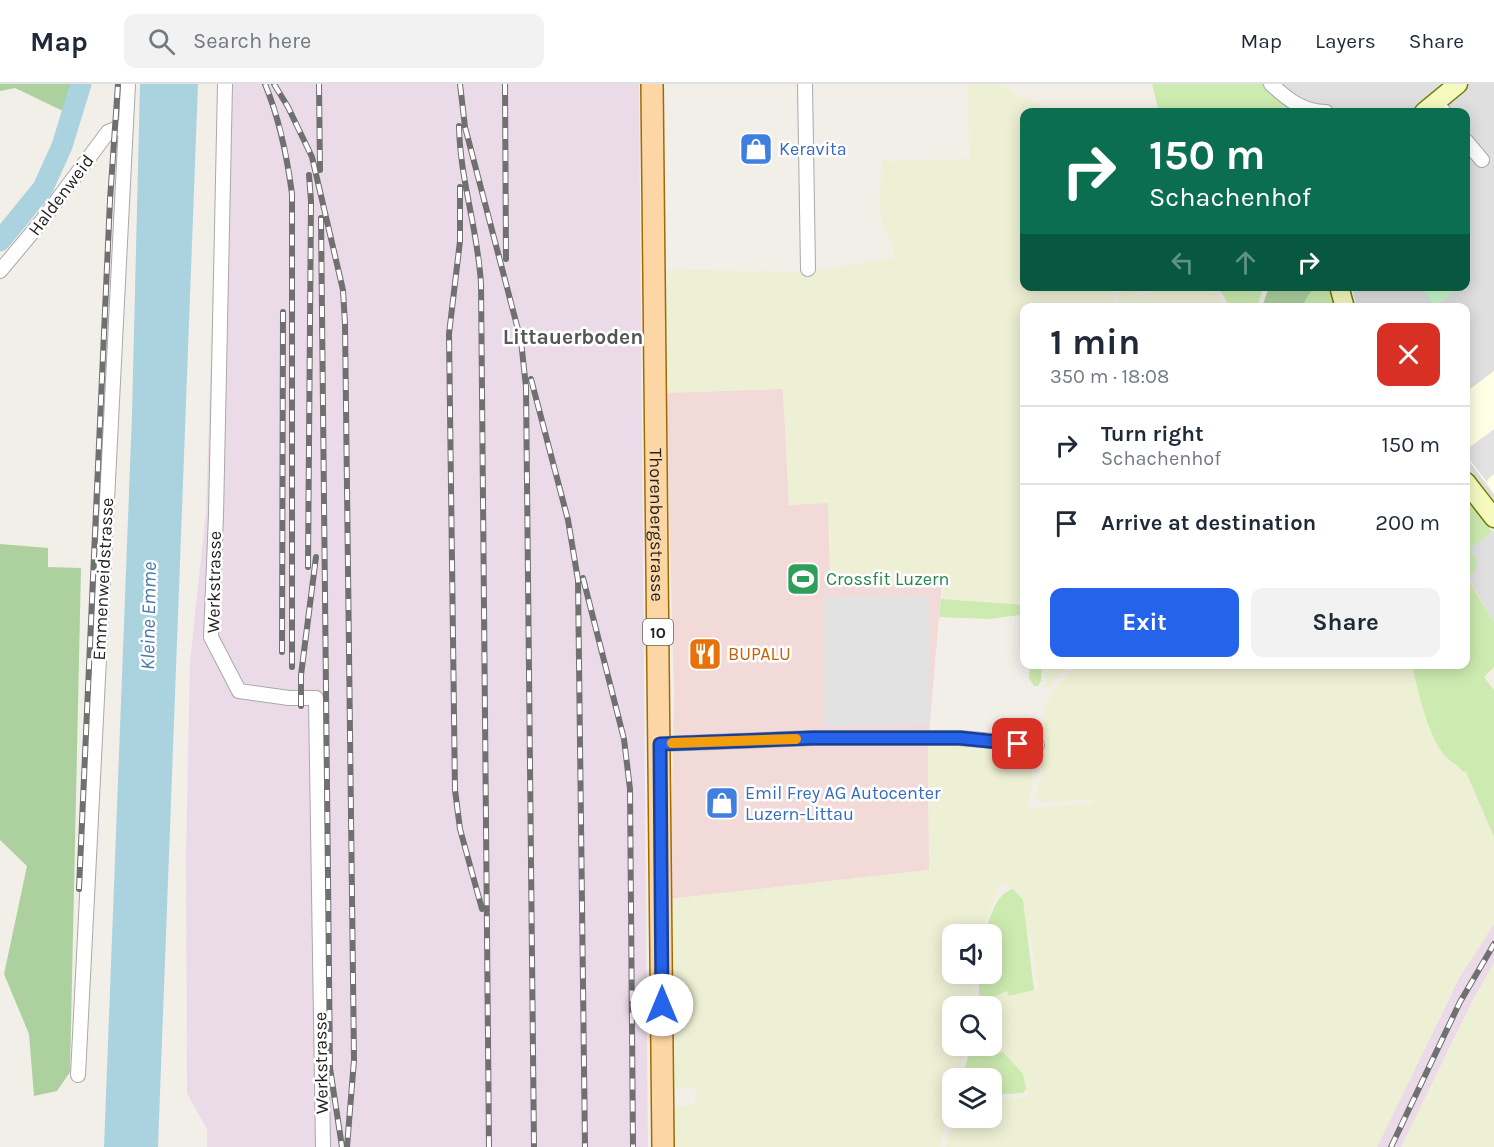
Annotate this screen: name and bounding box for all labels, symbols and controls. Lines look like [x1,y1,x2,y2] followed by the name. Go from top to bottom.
[124,14,544,68] search box
[30,25,88,58] text: Map
[145,25,178,58] icon: search
[193,28,311,54] text: Search here
[1240,29,1282,53] text: Map
[1315,29,1376,53] text: Layers
[1409,29,1464,53] text: Share
[1149,130,1265,180] text: 150 m
[738,131,774,167] shop icon: Keravita
[1050,132,1128,210] icon: right
[779,138,847,160] place label: Keravita
[23,150,99,240] street label: Haldenweid
[1149,181,1311,213] text: Schachenhof
[1166,246,1199,279] icon: left
[1229,246,1262,279] icon: ahead
[1292,246,1325,279] icon: right
[1050,321,1140,363] text: 1 min
[1377,323,1440,386] button: close
[503,325,643,349] district label: Littauerboden
[1050,365,1169,388] text: 350 m · 18:08
[1101,421,1204,447] text: Turn right
[1050,429,1083,462] icon: right
[1381,432,1440,458] text: 150 m
[1101,447,1221,470] text: Schachenhof
[645,448,668,602] street label: Thorenbergstrasse
[88,497,118,661] street label: Emmenweidstrasse
[1050,507,1083,540] icon: arrive
[1101,510,1316,536] text: Arrive at destination
[1375,510,1440,536] text: 200 m
[202,531,226,633] street label: Werkstrasse
[785,561,821,597] sports icon: Crossfit Luzern
[136,562,161,670] water label: Kleine Emme
[826,568,949,590] place label: Crossfit Luzern
[1050,588,1239,657] button: Exit
[1251,588,1440,657] button: Share
[643,619,673,645] road number: 10
[687,636,723,672] restaurant icon: BUPALU
[728,643,791,665] place label: BUPALU
[992,718,1043,769] pin
[1001,727,1034,760] icon: arrive
[745,782,941,825] place label: Emil Frey AG Autocenter Luzern-Littau
[704,785,740,821] shop icon: Emil Frey AG Autocenter Luzern-Littau
[942,924,1002,1128] map controls
[942,924,1002,984] button: sound
[630,973,694,1037] position arrow
[942,996,1002,1056] button: search
[309,1012,333,1114] street label: Werkstrasse
[942,1068,1002,1128] button: layers

